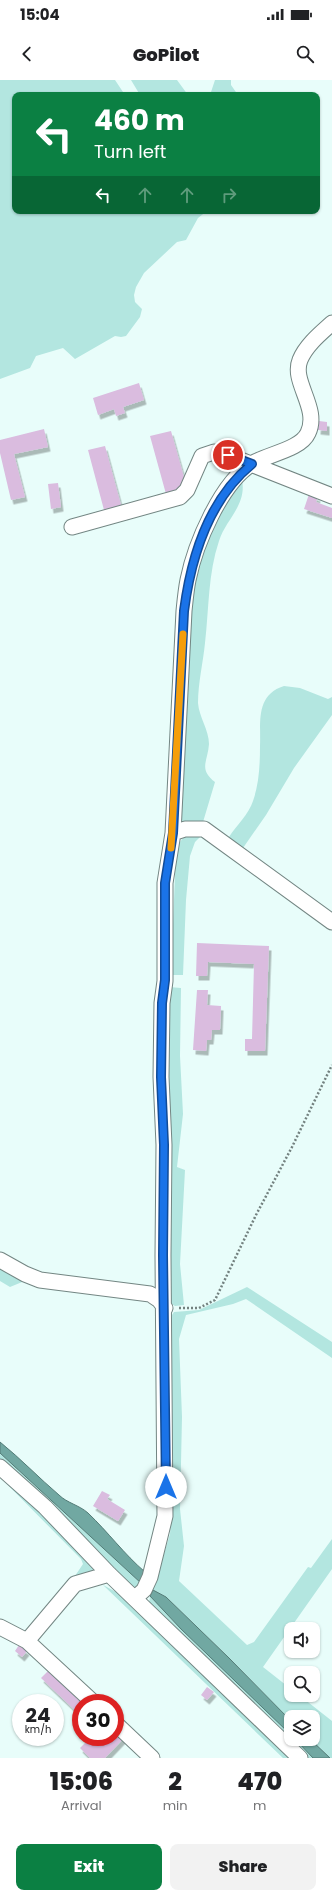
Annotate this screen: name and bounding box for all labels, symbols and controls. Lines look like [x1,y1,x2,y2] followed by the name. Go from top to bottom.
[20,4,60,25] text: 15:04
[133,42,199,67] text: GoPilot
[16,43,38,65] icon: back
[294,43,316,65] icon: search
[94,101,185,140] text: 460 m
[28,108,80,160] icon: left
[94,139,166,164] text: Turn left
[92,184,114,206] icon: left
[134,184,156,206] icon: ahead
[176,184,198,206] icon: ahead
[218,184,240,206] icon: right
[211,438,245,472] pin
[217,444,239,466] icon: arrive
[145,1466,187,1508] position arrow
[284,1622,320,1746] map controls
[284,1622,320,1658] button: sound
[284,1666,320,1702] button: search
[72,1694,124,1746] speed limit sign: 30
[26,1701,50,1729] text: 24
[284,1710,320,1746] button: layers
[25,1722,51,1737] text: km/h
[50,1765,113,1798] text: 15:06
[168,1765,182,1798] text: 2
[237,1765,282,1798] text: 470
[61,1796,102,1815] text: Arrival
[163,1796,188,1815] text: min
[253,1796,266,1815] text: m
[16,1844,162,1890] button: Exit
[170,1844,316,1890] button: Share

